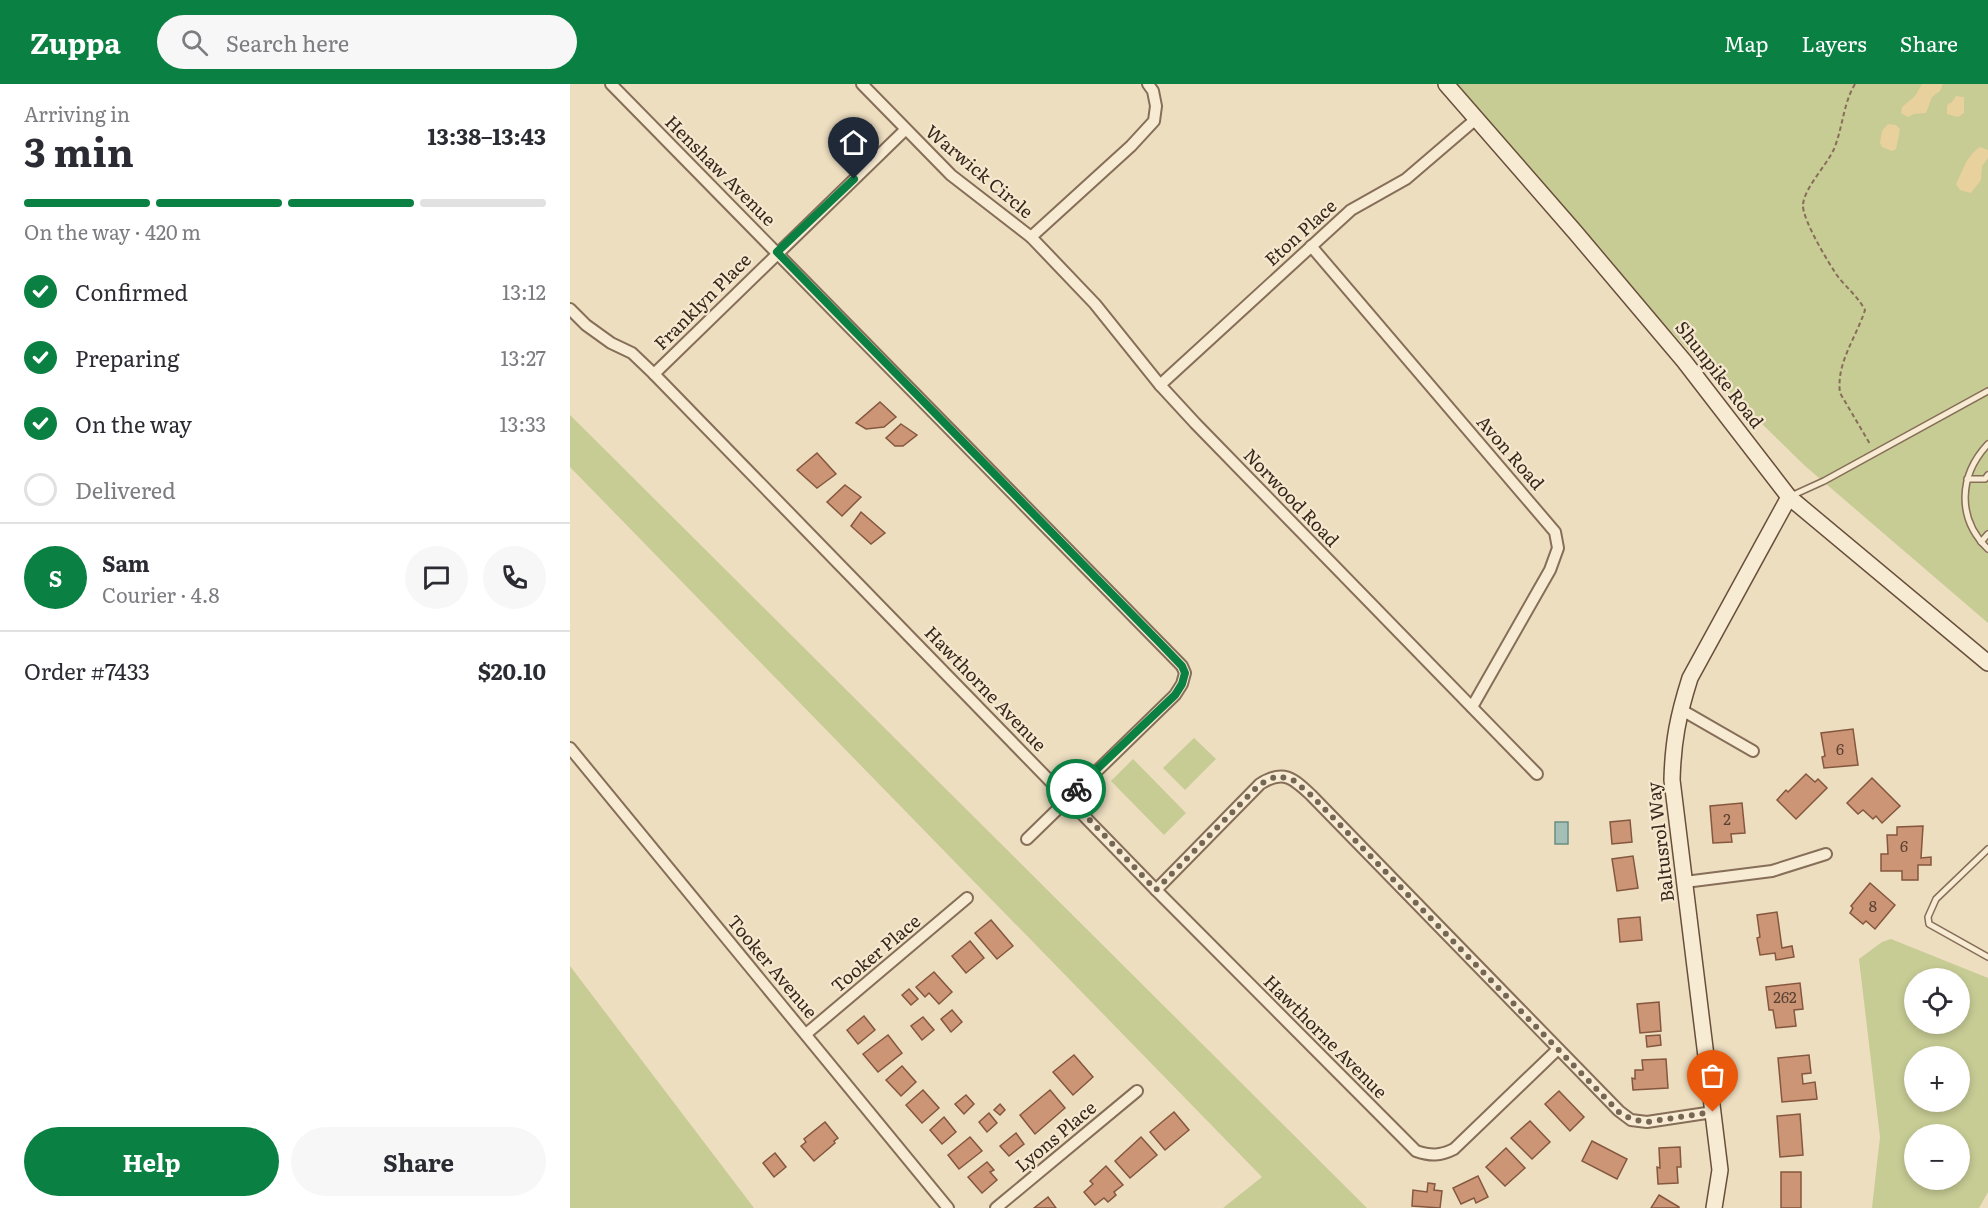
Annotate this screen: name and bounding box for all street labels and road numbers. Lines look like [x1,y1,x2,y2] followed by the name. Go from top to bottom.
[659,108,783,232] street label: Henshaw Avenue
[920,118,1040,224] street label: Warwick Circle
[1258,192,1342,272] street label: Eton Place
[647,246,757,356] street label: Franklyn Place
[1670,315,1771,434] street label: Shunpike Road
[1471,409,1551,495] street label: Avon Road
[1238,442,1346,552] street label: Norwood Road
[919,619,1053,757] street label: Hawthorne Avenue
[1639,780,1680,904] street label: Baltusrol Way
[824,907,926,998] street label: Tooker Place
[722,908,825,1024] street label: Tooker Avenue
[1258,968,1394,1104] street label: Hawthorne Avenue
[1009,1094,1102,1178] street label: Lyons Place

